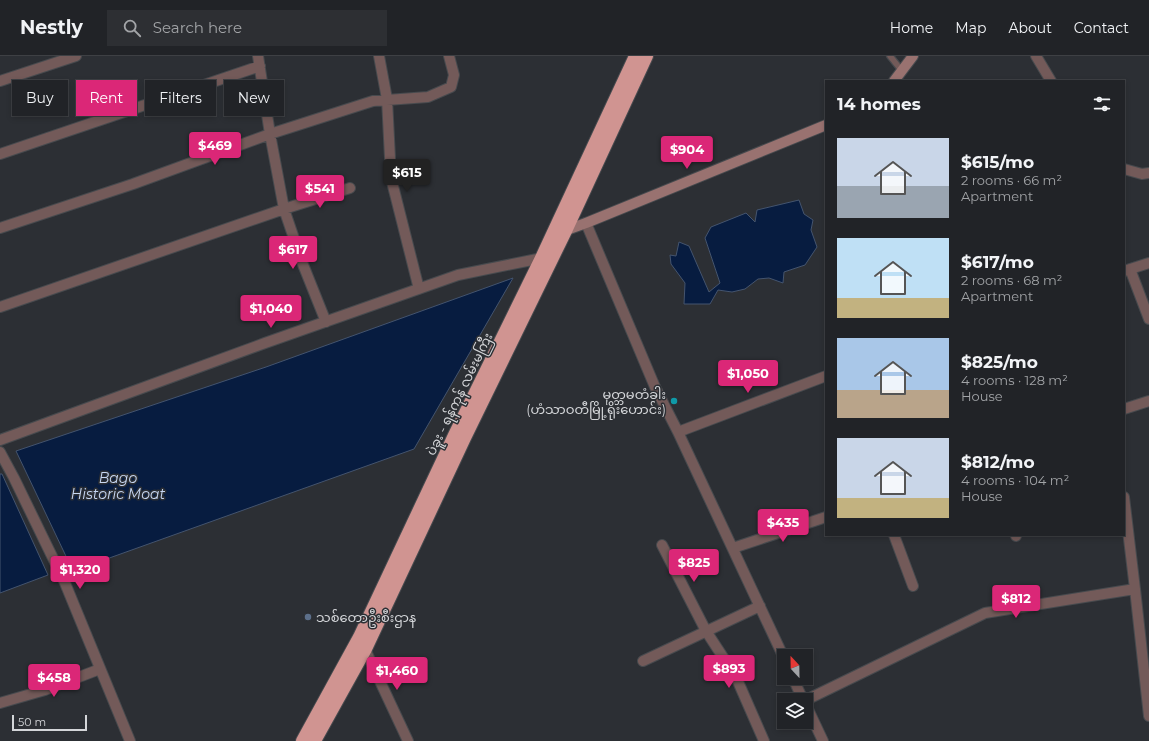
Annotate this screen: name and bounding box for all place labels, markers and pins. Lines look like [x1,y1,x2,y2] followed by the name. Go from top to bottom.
[191,132,239,166] pin: $469
[663,136,711,170] pin: $904
[383,159,431,193] pin: $615
[296,175,344,209] pin: $541
[269,236,317,270] pin: $617
[238,295,304,329] pin: $1,040
[715,360,781,394] pin: $1,050
[526,386,666,420] place label: မုတ္တမတံခါး (ဟံသာဝတီမြို့ရိုးဟောင်း)
[669,396,679,406] marker: မုတ္တမတံခါး (ဟံသာဝတီမြို့ရိုးဟောင်း)
[759,509,807,543] pin: $435
[670,549,718,583] pin: $825
[47,556,113,590] pin: $1,320
[992,585,1040,619] pin: $812
[316,609,416,628] place label: သစ်တောဦးစီးဌာန
[303,612,313,622] marker: သစ်တောဦးစီးဌာန
[705,655,753,689] pin: $893
[364,657,430,691] pin: $1,460
[30,664,78,698] pin: $458

